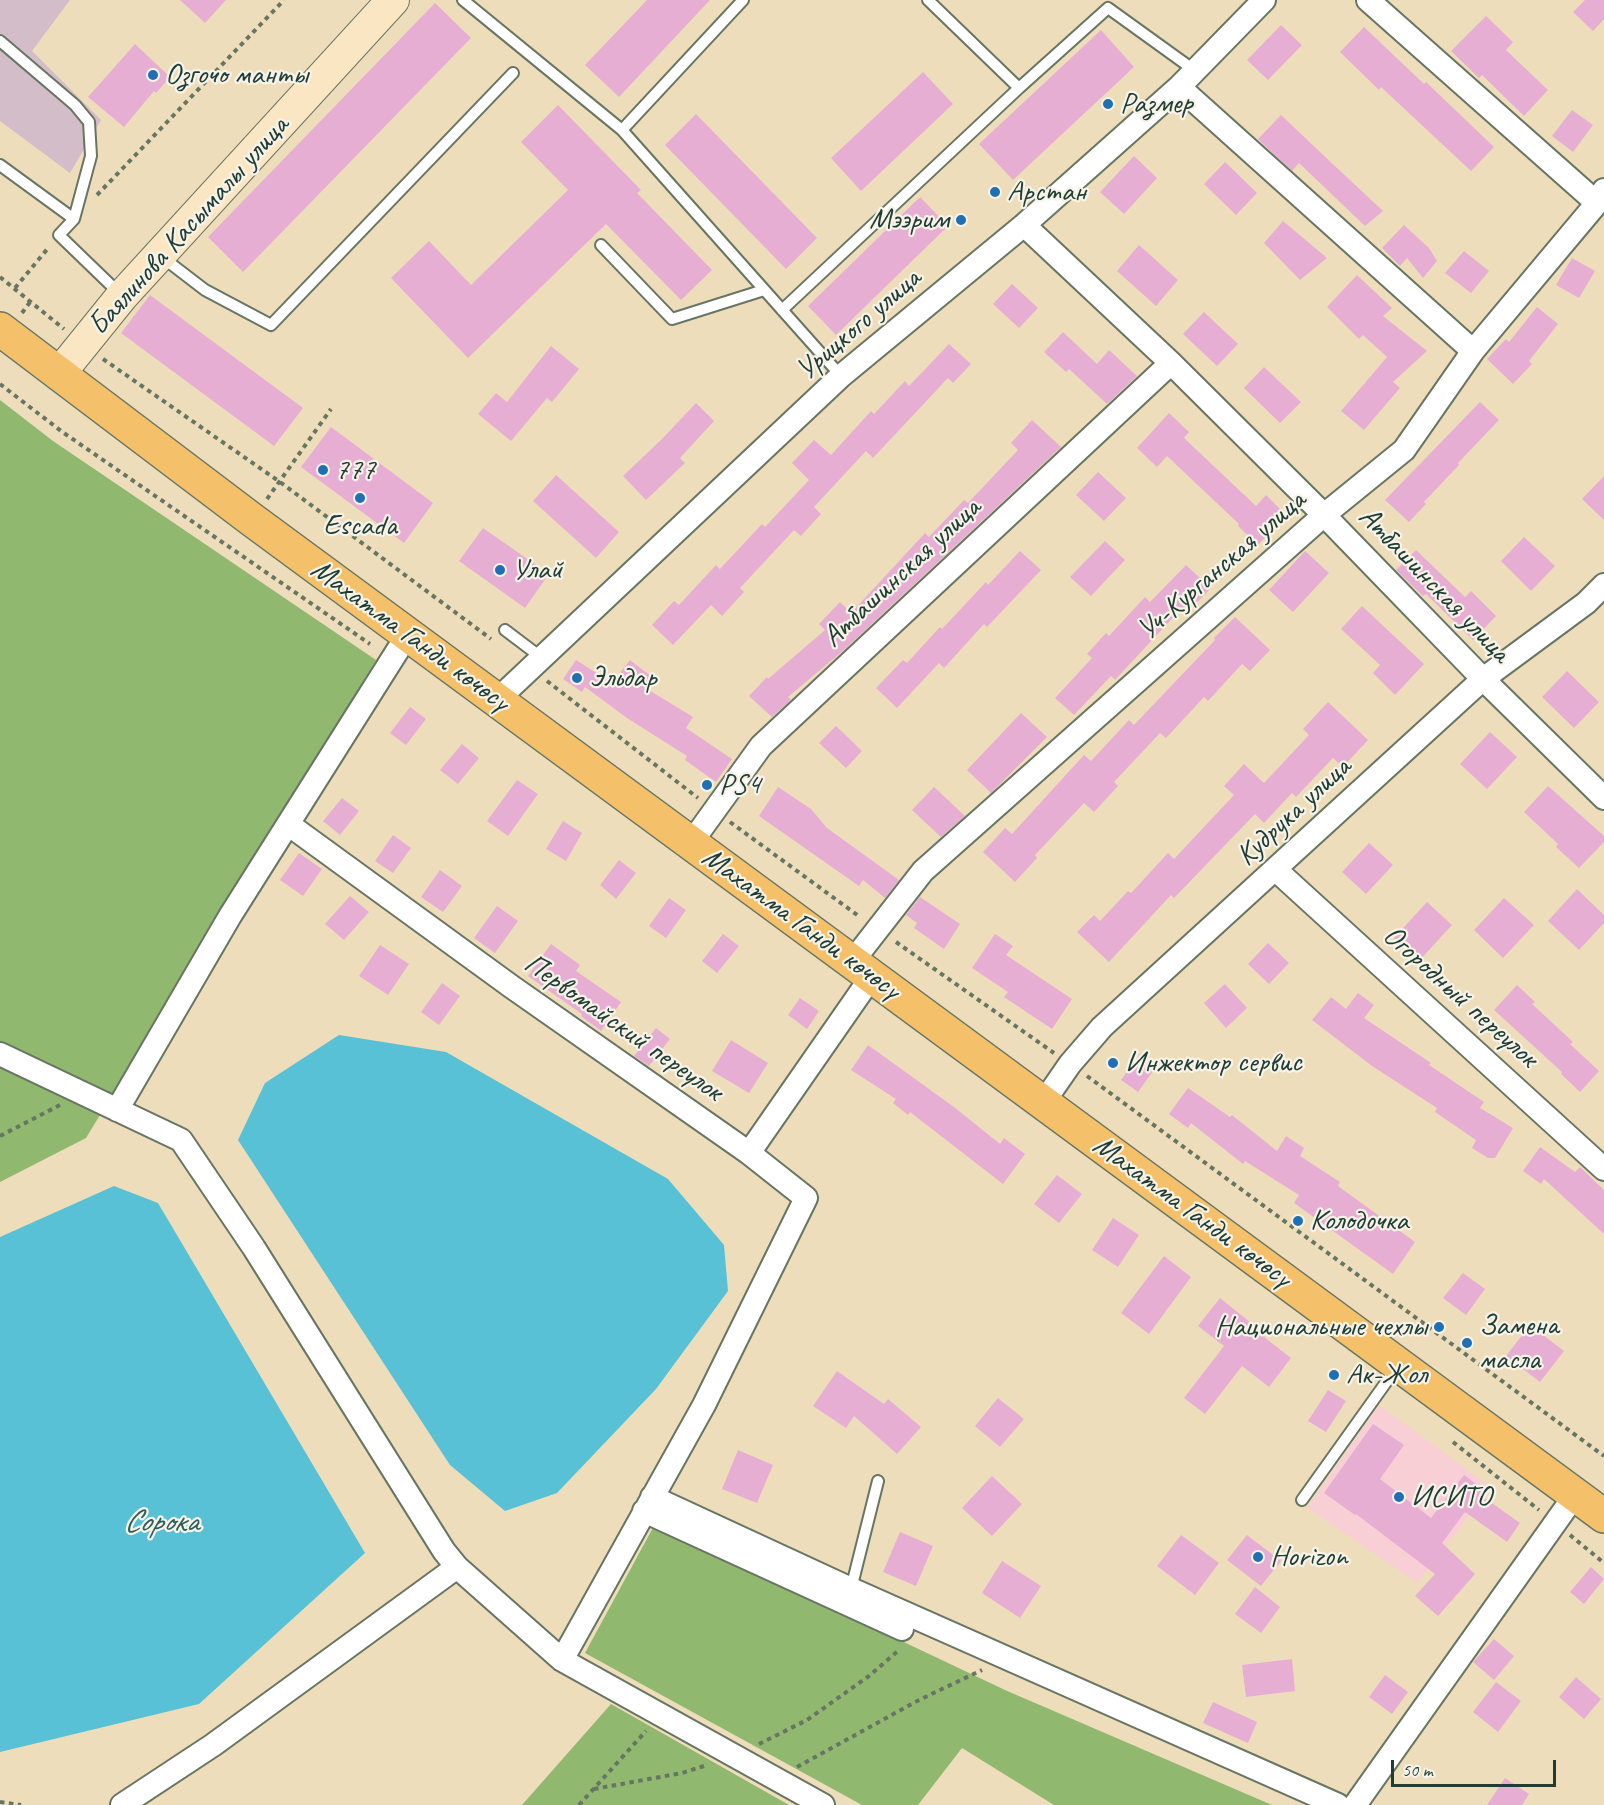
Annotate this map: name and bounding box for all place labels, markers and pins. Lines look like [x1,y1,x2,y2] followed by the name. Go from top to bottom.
[165,57,308,93] place label: Озгочо манты
[146,68,160,82] marker: Озгочо манты
[1120,86,1193,122] place label: Размер
[1101,97,1115,111] marker: Размер
[1007,174,1086,210] place label: Арстан
[988,185,1002,199] marker: Арстан
[869,202,949,238] place label: Мээрим
[954,213,968,227] marker: Мээрим
[335,452,375,488] place label: 777
[316,463,330,477] marker: 777
[353,491,367,505] marker: Escada
[323,508,397,544] place label: Escada
[512,552,562,588] place label: Улай
[493,563,507,577] marker: Улай
[589,660,656,696] place label: Эльдар
[570,671,584,685] marker: Эльдар
[719,767,760,803] place label: PS4
[700,778,714,792] marker: PS4
[1125,1045,1302,1081] place label: Инжектор сервис
[1106,1056,1120,1070] marker: Инжектор сервис
[1310,1203,1408,1239] place label: Колодочка
[1291,1214,1305,1228] marker: Колодочка
[1479,1308,1558,1378] place label: Замена масла
[1215,1309,1427,1345] place label: Национальные чехлы
[1432,1320,1446,1334] marker: Национальные чехлы
[1460,1336,1474,1350] marker: Замена масла
[1346,1357,1427,1393] place label: Ак-Жол
[1327,1368,1341,1382] marker: Ак-Жол
[1411,1479,1491,1515] place label: ИСИТО
[1392,1490,1406,1504] marker: ИСИТО
[1270,1539,1347,1575] place label: Horizon
[1251,1550,1265,1564] marker: Horizon

